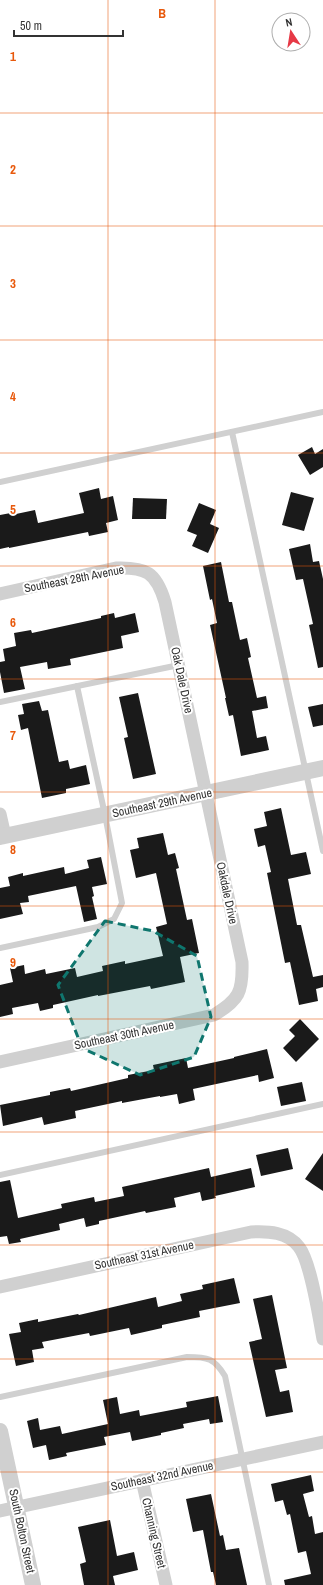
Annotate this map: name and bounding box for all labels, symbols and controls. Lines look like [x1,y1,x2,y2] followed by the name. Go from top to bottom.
[158,5,166,22] text: B
[14,12,123,38] scale bar
[271,12,311,52] north arrow
[284,15,294,30] text: N
[20,18,42,34] text: 50 m
[10,48,16,65] text: 1
[10,161,16,178] text: 2
[10,275,16,292] text: 3
[10,388,16,405] text: 4
[10,501,16,518] text: 5
[23,561,125,597] street label: Southeast 28th Avenue
[10,614,16,631] text: 6
[167,645,197,715] street label: Oak Dale Drive
[10,727,16,744] text: 7
[111,785,213,821] street label: Southeast 29th Avenue
[10,841,16,858] text: 8
[213,861,241,925] street label: Oakdale Drive
[10,954,16,971] text: 9
[73,1017,175,1053] street label: Southeast 30th Avenue
[93,1237,195,1273] street label: Southeast 31st Avenue
[109,1457,215,1495] street label: Southeast 32nd Avenue
[5,1488,39,1575] street label: South Bolton Street
[138,1496,170,1570] street label: Channing Street

